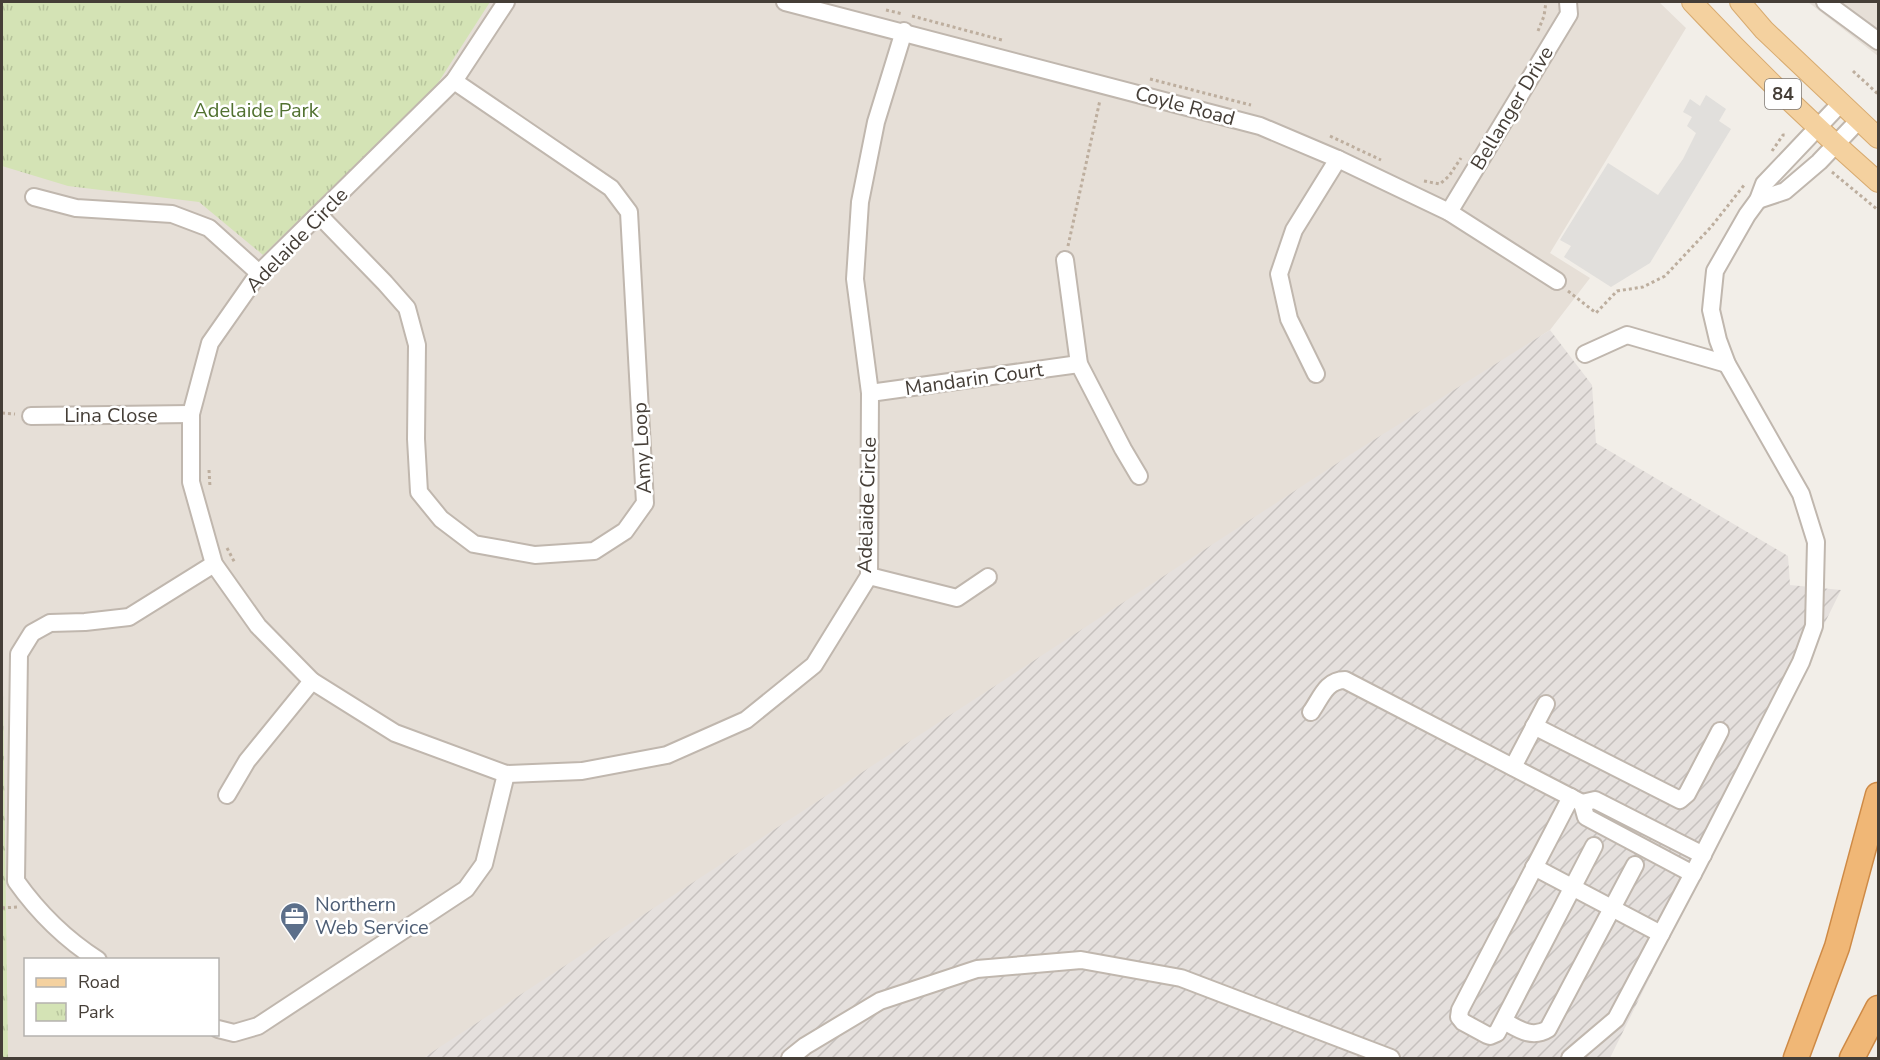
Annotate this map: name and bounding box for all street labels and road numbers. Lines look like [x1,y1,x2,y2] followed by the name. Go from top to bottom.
[1464,41,1560,175] street label: Bellanger Drive
[1765,79,1801,109] road number: 84
[1132,80,1238,132] street label: Coyle Road
[240,182,354,298] street label: Adelaide Circle
[903,356,1046,402] street label: Mandarin Court
[64,402,158,429] street label: Lina Close
[626,402,658,494] street label: Amy Loop
[851,436,883,574] street label: Adelaide Circle

